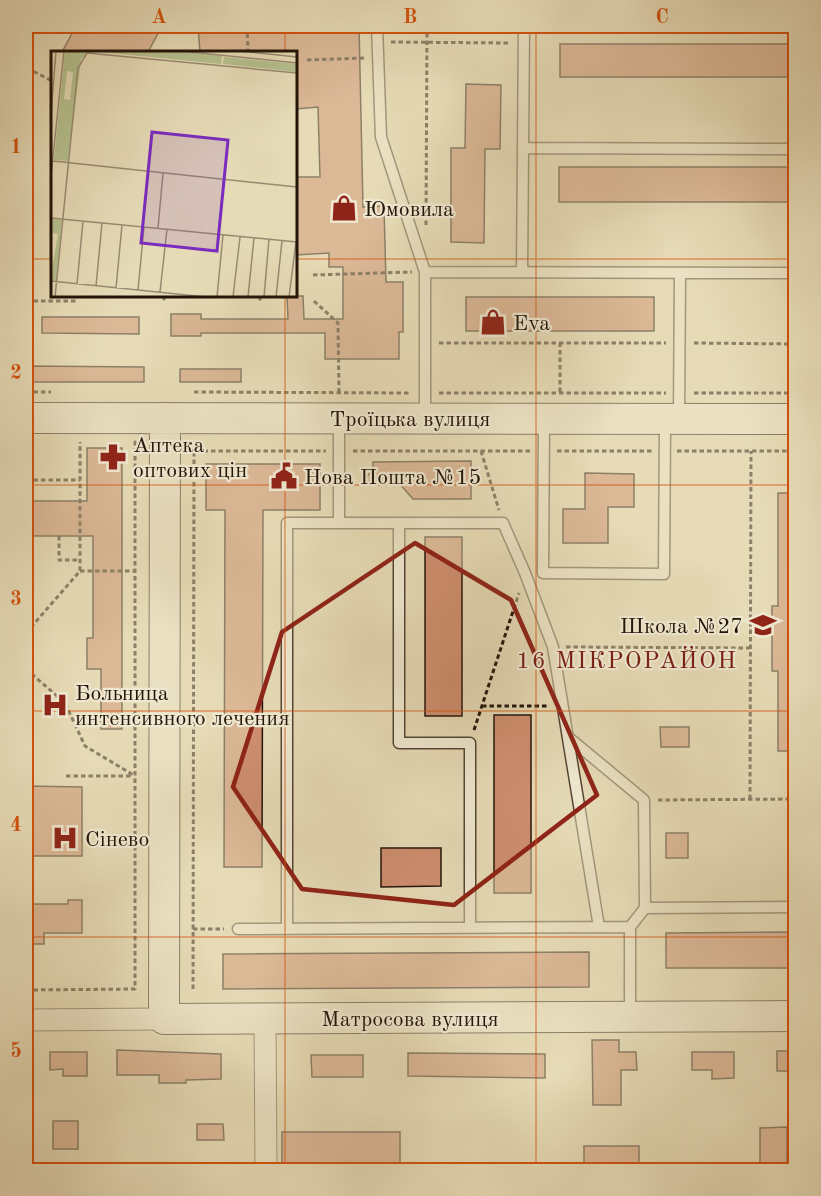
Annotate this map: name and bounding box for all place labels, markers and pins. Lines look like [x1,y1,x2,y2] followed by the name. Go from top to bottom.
[329,193,359,223] shop icon: Юмовила
[364,199,454,221] place label: Юмовила
[478,307,508,337] shop icon: Eva
[513,313,550,335] place label: Eva
[133,435,247,482] place label: Аптека оптових цін
[98,442,128,472] pharmacy icon: Аптека оптових цін
[269,461,299,491] public building icon: Нова Пошта №15
[304,467,481,489] place label: Нова Пошта №15
[748,610,778,640] school or university icon: Школа №27
[620,616,743,638] place label: Школа №27
[75,683,290,730] place label: Больница интенсивного лечения
[40,690,70,720] hospital icon: Больница интенсивного лечения
[50,823,80,853] hospital icon: Сінево
[85,829,149,851] place label: Сінево

